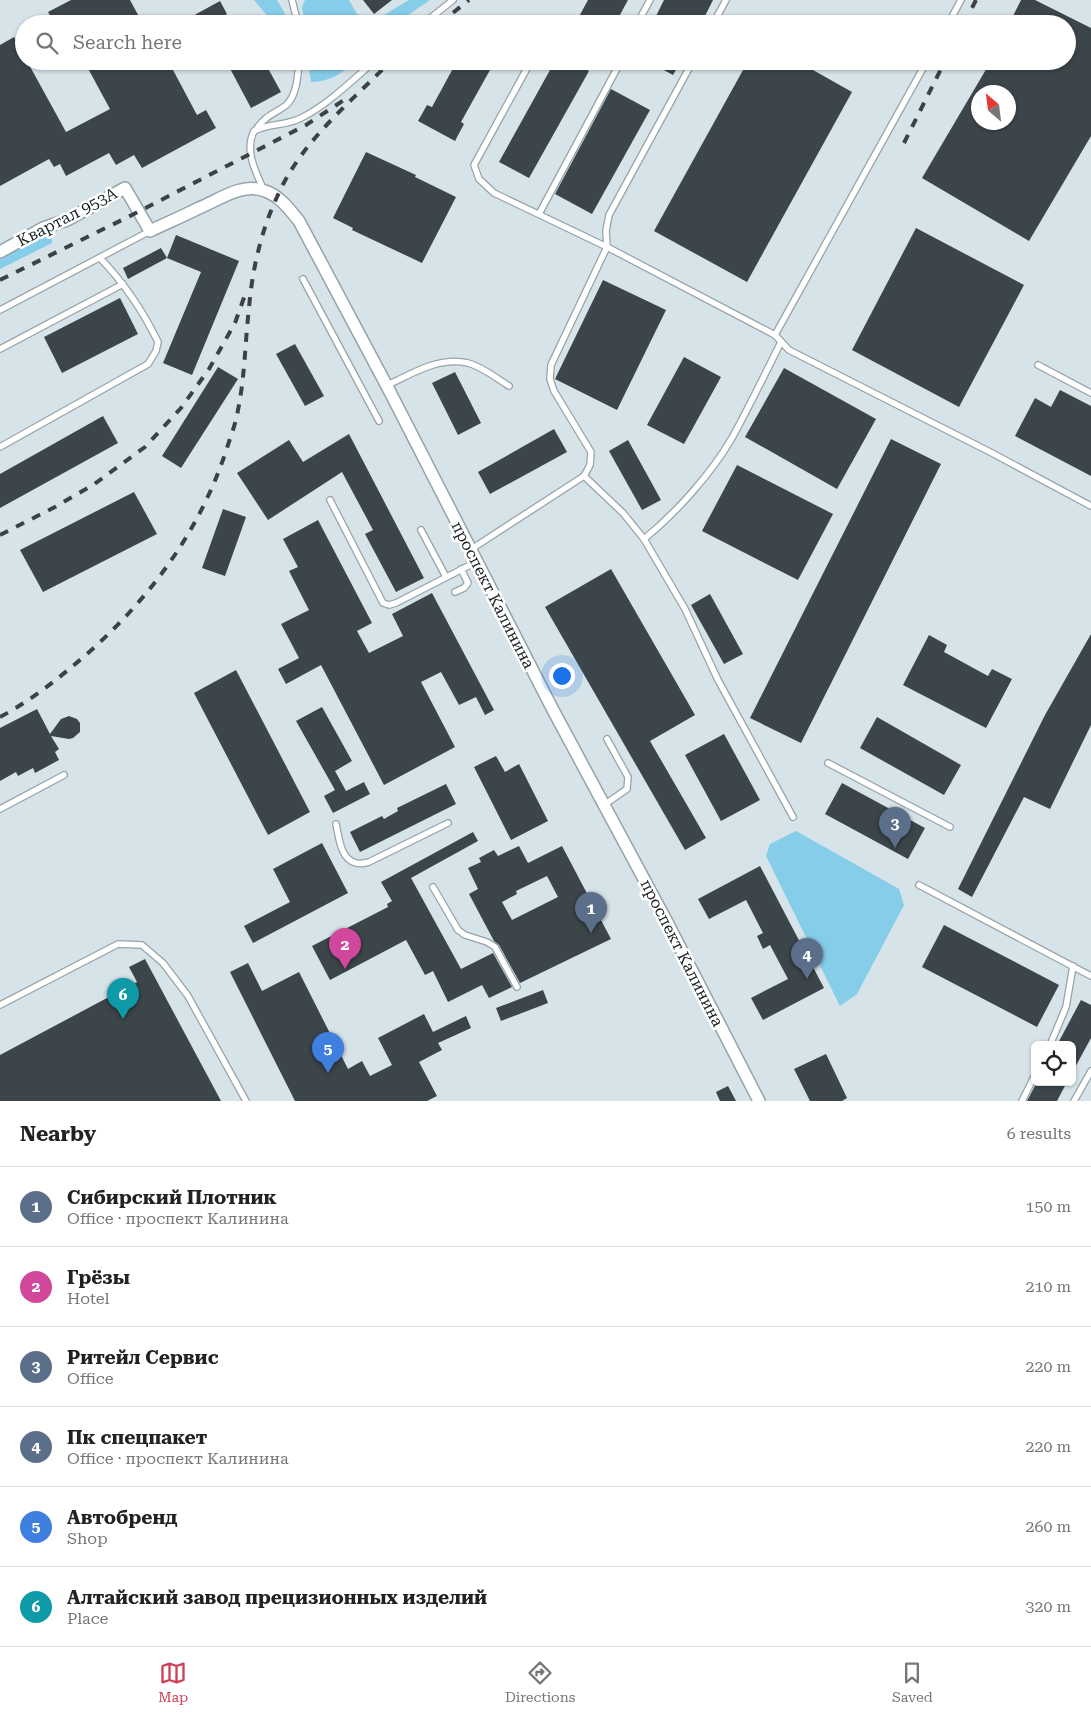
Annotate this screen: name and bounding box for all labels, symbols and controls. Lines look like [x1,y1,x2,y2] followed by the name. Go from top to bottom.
[15,15,1076,70] search box
[33,29,61,57] icon: search
[73,31,182,54] text: Search here
[971,85,1016,130] north arrow
[14,183,121,250] street label: Квартал 953А
[448,518,539,672] street label: проспект Калинина
[549,663,575,689] your location
[879,807,911,848] pin: 3
[637,876,728,1030] street label: проспект Калинина
[575,892,607,933] pin: 1
[329,928,361,969] pin: 2
[791,938,823,979] pin: 4
[107,978,139,1019] pin: 6
[312,1032,344,1073] pin: 5
[1031,1041,1076,1086] map controls
[1031,1041,1076,1086] button: locate
[20,1122,96,1146] text: Nearby
[1007,1124,1071,1143] text: 6 results
[67,1186,277,1209] text: Сибирский Плотник
[32,1197,40,1216] text: 1
[1025,1197,1071,1216] text: 150 m
[67,1209,289,1228] text: Office · проспект Калинина
[67,1266,130,1289] text: Грёзы
[32,1277,40,1296] text: 2
[1025,1277,1071,1296] text: 210 m
[67,1289,109,1308] text: Hotel
[67,1346,219,1369] text: Ритейл Сервис
[32,1357,40,1376] text: 3
[1025,1357,1071,1376] text: 220 m
[67,1369,113,1388] text: Office
[67,1426,207,1449] text: Пк спецпакет
[32,1437,40,1456] text: 4
[1025,1437,1071,1456] text: 220 m
[67,1449,289,1468] text: Office · проспект Калинина
[67,1506,177,1529] text: Автобренд
[32,1517,40,1536] text: 5
[1025,1517,1071,1536] text: 260 m
[67,1529,108,1548] text: Shop
[67,1586,487,1609] text: Алтайский завод прецизионных изделий
[32,1597,40,1616] text: 6
[1025,1597,1071,1616] text: 320 m
[67,1609,108,1628] text: Place
[158,1659,188,1705] tab: Map
[505,1659,575,1705] tab: Directions
[892,1659,933,1705] tab: Saved

